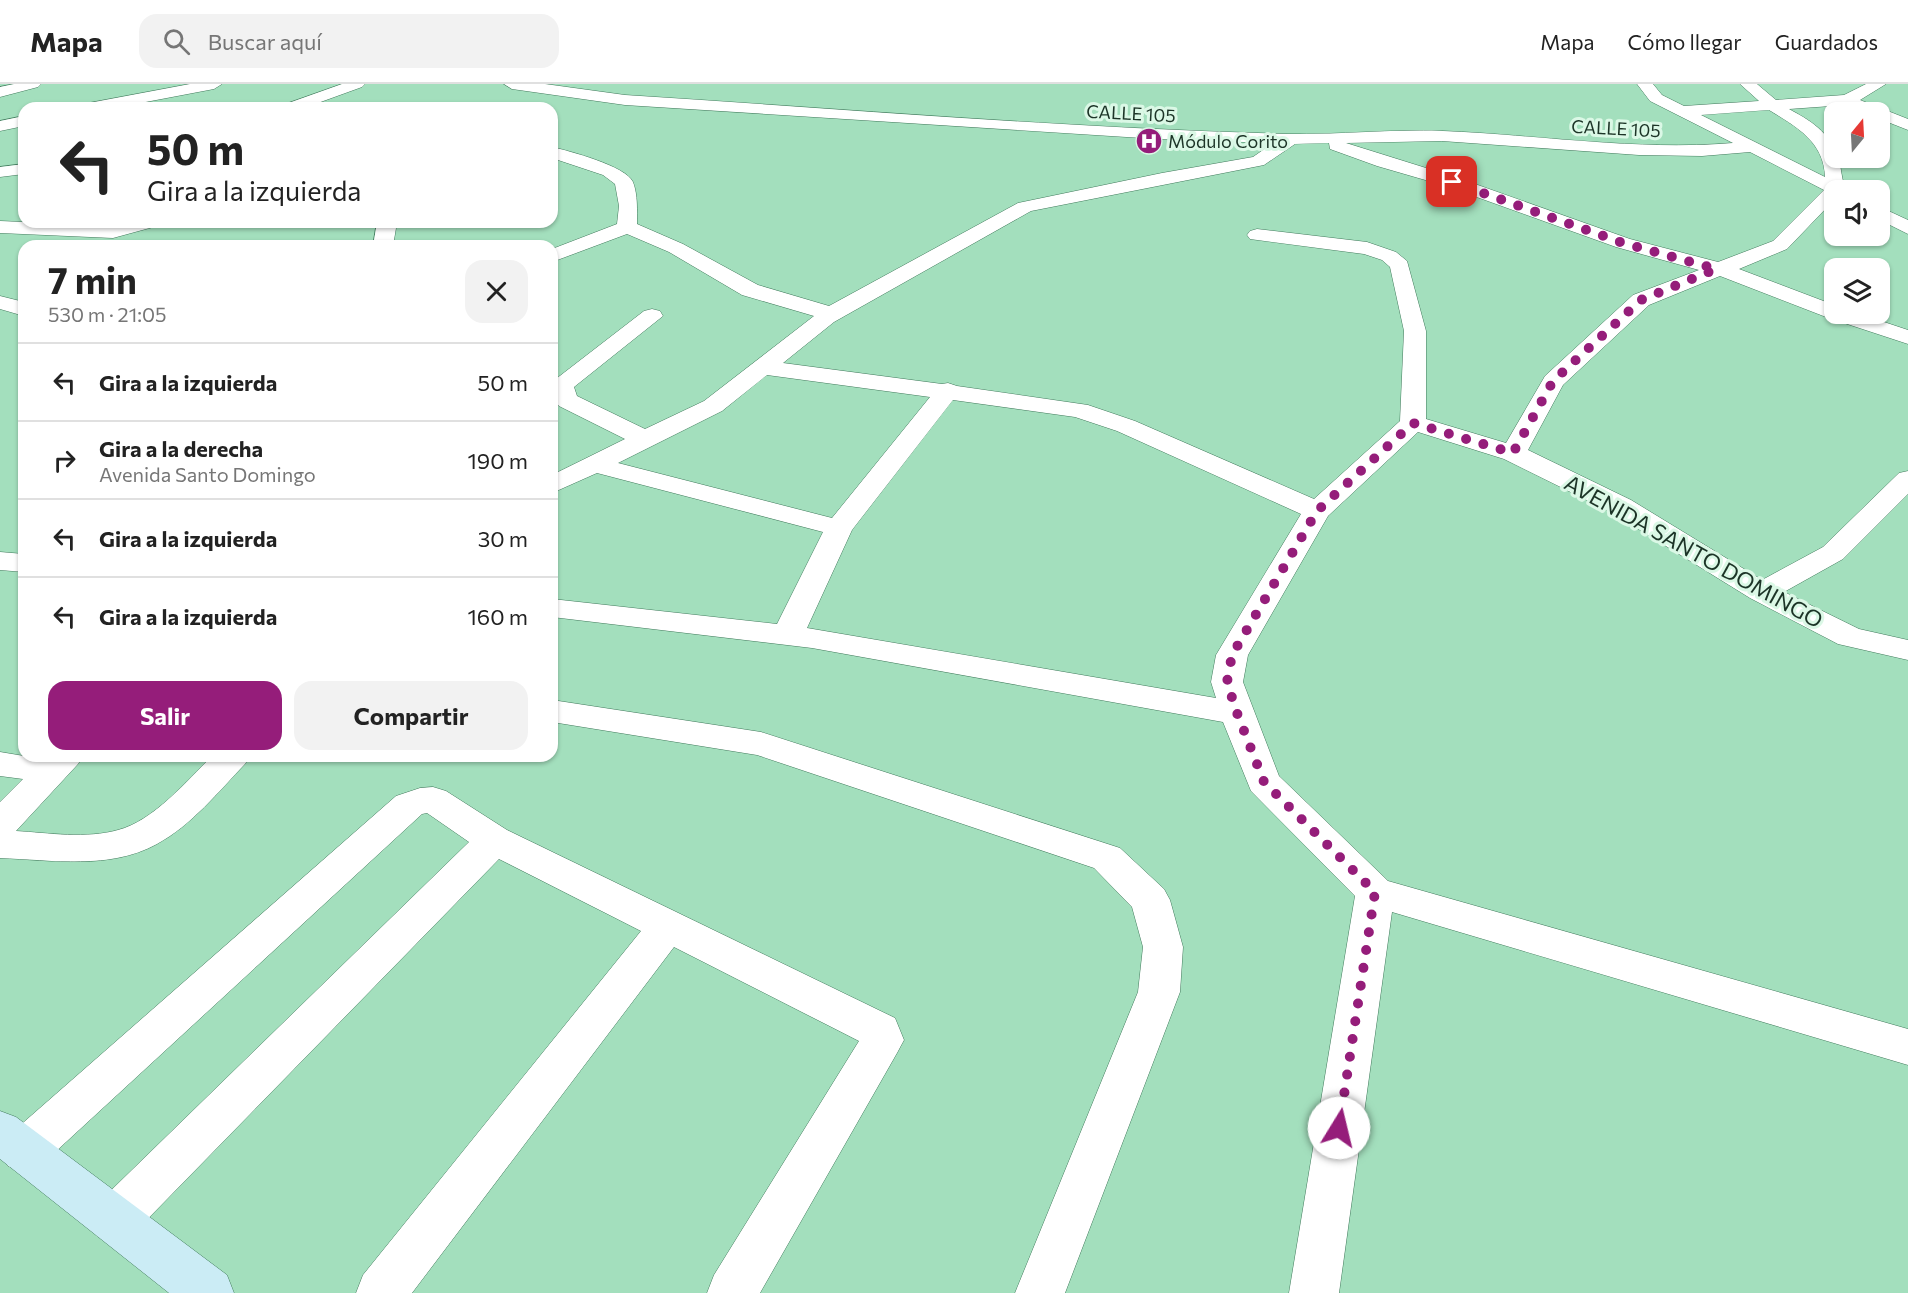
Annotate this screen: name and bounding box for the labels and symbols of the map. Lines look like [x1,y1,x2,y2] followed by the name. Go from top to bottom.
[1086,100,1176,126] street label: CALLE 105
[1824,102,1890,168] north arrow
[1571,115,1661,141] street label: CALLE 105
[1134,126,1164,156] hospital icon: Módulo Corito
[1168,130,1288,152] place label: Módulo Corito
[1426,156,1477,207] pin
[1560,469,1828,633] street label: AVENIDA SANTO DOMINGO
[1307,1096,1371,1160] position arrow

